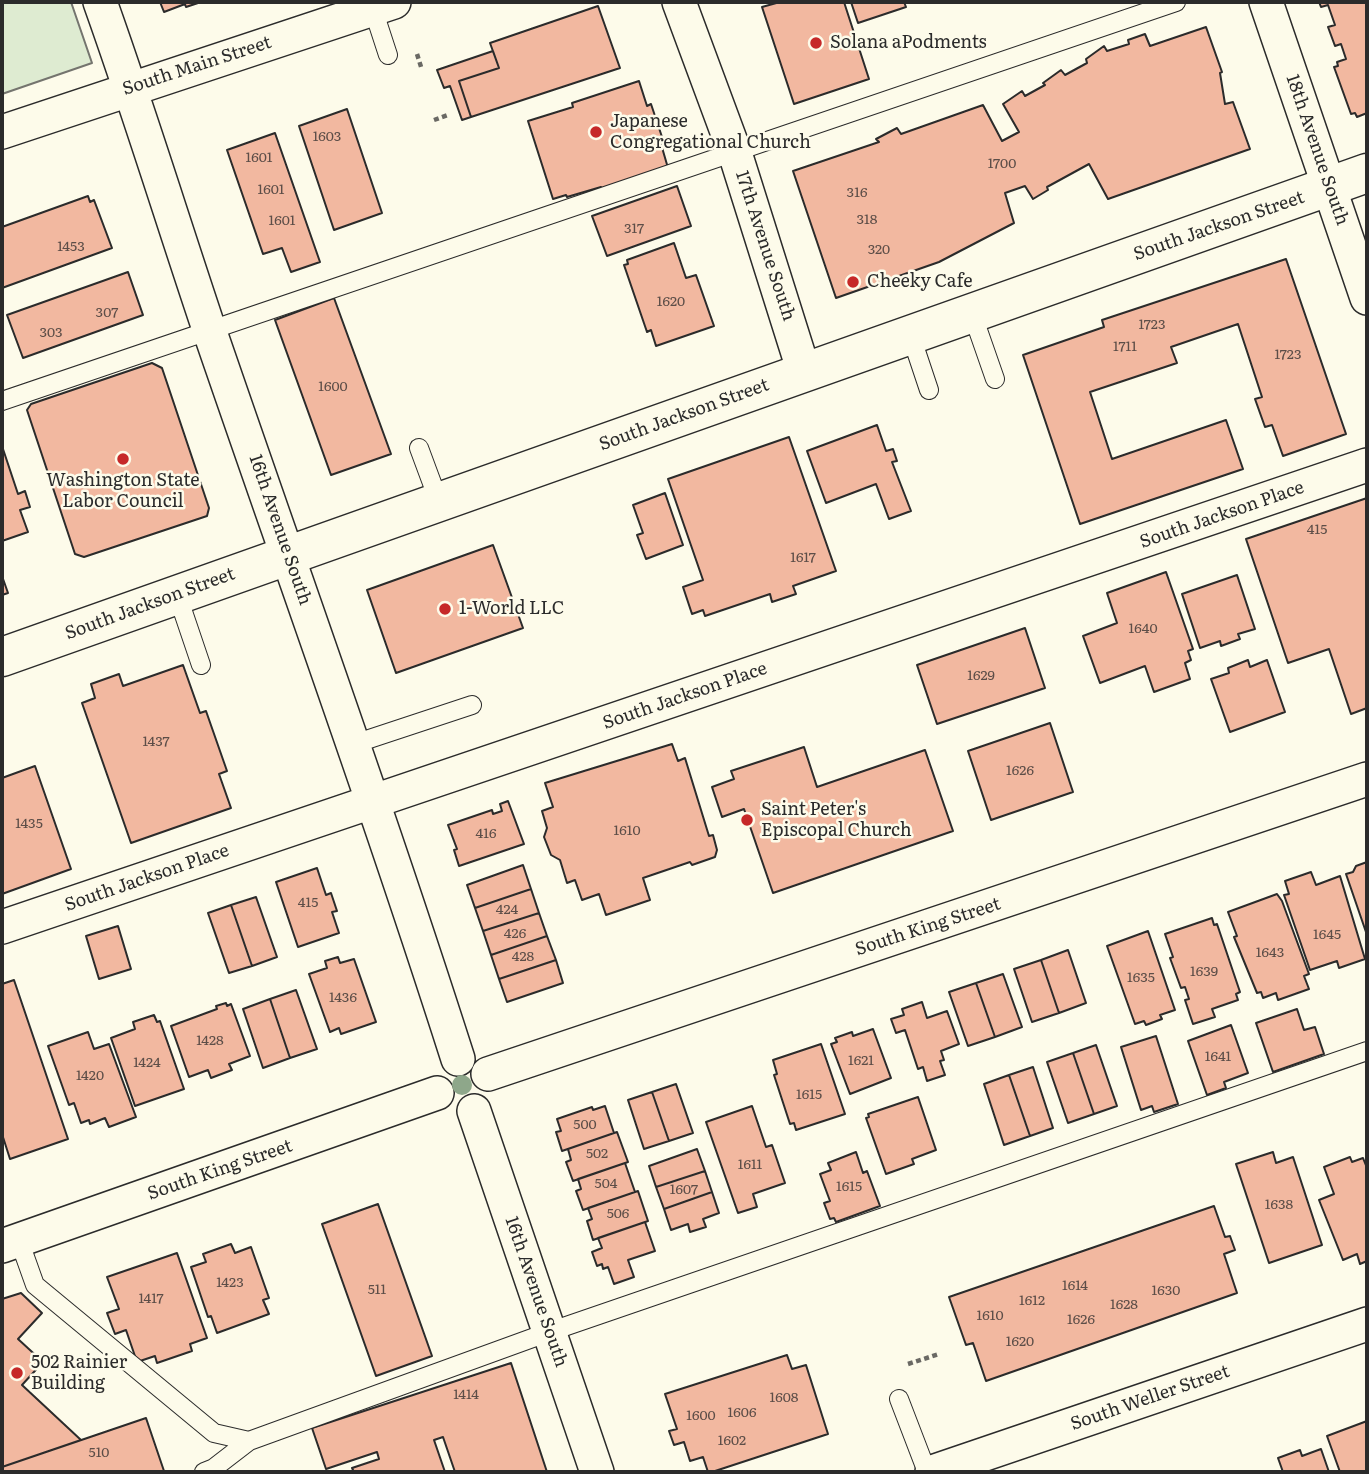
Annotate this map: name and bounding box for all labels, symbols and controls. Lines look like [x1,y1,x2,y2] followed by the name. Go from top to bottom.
[120,32,274,100] street label: South Main Street
[830,32,987,54] place label: Solana aPodments
[808,35,824,51] marker: Solana aPodments
[1281,72,1353,228] street label: 18th Avenue South
[610,111,811,154] place label: Japanese Congregational Church
[588,124,604,140] marker: Japanese Congregational Church
[313,129,341,145] house number: 1603
[245,150,273,166] house number: 1601
[988,156,1016,172] house number: 1700
[731,168,799,324] street label: 17th Avenue South
[257,182,285,198] house number: 1601
[847,185,867,201] house number: 316
[1131,187,1307,265] street label: South Jackson Street
[857,212,877,228] house number: 318
[268,213,296,229] house number: 1601
[624,221,644,237] house number: 317
[57,239,85,255] house number: 1453
[868,242,890,258] house number: 320
[867,271,973,293] place label: Cheeky Cafe
[845,274,861,290] marker: Cheeky Cafe
[657,294,685,310] house number: 1620
[96,305,118,321] house number: 307
[1138,317,1166,333] house number: 1723
[39,325,63,341] house number: 303
[1113,339,1137,355] house number: 1711
[1274,347,1302,363] house number: 1723
[596,374,772,456] street label: South Jackson Street
[318,379,348,395] house number: 1600
[115,451,131,467] marker: Washington State Labor Council
[244,452,316,608] street label: 16th Avenue South
[46,470,200,512] place label: Washington State Labor Council
[1137,477,1307,553] street label: South Jackson Place
[1307,522,1327,538] house number: 415
[790,550,816,566] house number: 1617
[62,563,238,645] street label: South Jackson Street
[459,598,564,620] place label: 1-World LLC
[437,601,453,617] marker: 1-World LLC
[1128,621,1158,637] house number: 1640
[600,658,770,734] street label: South Jackson Place
[967,668,995,684] house number: 1629
[142,734,170,750] house number: 1437
[1006,763,1034,779] house number: 1626
[761,799,912,842] place label: Saint Peter's Episcopal Church
[739,812,755,828] marker: Saint Peter's Episcopal Church
[15,816,43,832] house number: 1435
[613,823,641,839] house number: 1610
[476,826,496,842] house number: 416
[62,840,232,916] street label: South Jackson Place
[853,893,1003,961] street label: South King Street
[298,895,318,911] house number: 415
[496,902,518,918] house number: 424
[504,926,526,942] house number: 426
[1313,927,1341,943] house number: 1645
[1256,945,1284,961] house number: 1643
[512,949,534,965] house number: 428
[1190,964,1218,980] house number: 1639
[1127,970,1155,986] house number: 1635
[329,990,357,1006] house number: 1436
[196,1033,224,1049] house number: 1428
[1205,1049,1231,1065] house number: 1641
[848,1053,874,1069] house number: 1621
[133,1055,161,1071] house number: 1424
[76,1068,104,1084] house number: 1420
[796,1087,822,1103] house number: 1615
[573,1117,597,1133] house number: 500
[145,1135,295,1205] street label: South King Street
[586,1146,608,1162] house number: 502
[738,1157,762,1173] house number: 1611
[595,1176,617,1192] house number: 504
[836,1179,862,1195] house number: 1615
[670,1182,698,1198] house number: 1607
[1265,1197,1293,1213] house number: 1638
[607,1206,629,1222] house number: 506
[500,1214,572,1370] street label: 16th Avenue South
[216,1275,244,1291] house number: 1423
[1062,1278,1088,1294] house number: 1614
[368,1282,386,1298] house number: 511
[1152,1283,1180,1299] house number: 1630
[138,1291,164,1307] house number: 1417
[1019,1293,1045,1309] house number: 1612
[1110,1297,1138,1313] house number: 1628
[976,1308,1004,1324] house number: 1610
[1067,1312,1095,1328] house number: 1626
[1006,1334,1034,1350] house number: 1620
[31,1352,127,1394] place label: 502 Rainier Building
[1068,1361,1232,1435] street label: South Weller Street
[9,1365,25,1381] marker: 502 Rainier Building
[453,1387,479,1403] house number: 1414
[769,1390,799,1406] house number: 1608
[728,1405,756,1421] house number: 1606
[686,1408,716,1424] house number: 1600
[718,1433,746,1449] house number: 1602
[89,1445,109,1461] house number: 510

